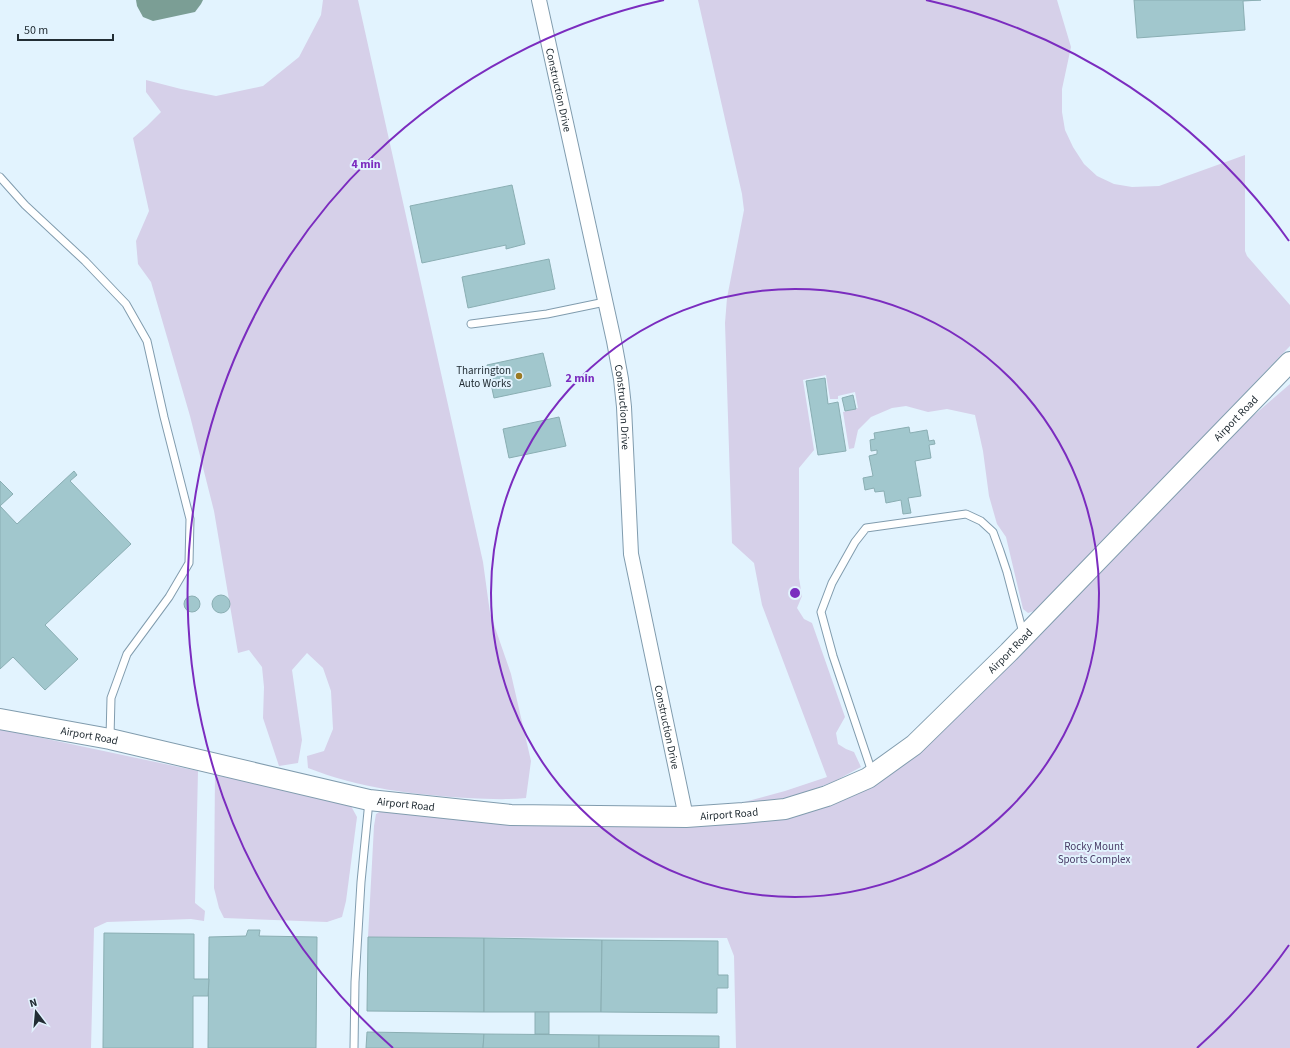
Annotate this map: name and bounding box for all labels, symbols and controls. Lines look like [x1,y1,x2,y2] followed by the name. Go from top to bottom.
[18,16,113,42] scale bar
[24,22,48,39] text: 50 m
[542,47,575,134] street label: Construction Drive
[351,156,381,173] text: 4 min
[456,363,511,391] place label: Tharrington Auto Works
[610,363,633,451] street label: Construction Drive
[565,370,595,387] text: 2 min
[514,371,524,381] marker: Tharrington Auto Works
[1210,392,1262,444] street label: Airport Road
[788,586,802,600] centre of rings
[985,625,1036,677] street label: Airport Road
[651,684,683,771] street label: Construction Drive
[60,723,120,749] street label: Airport Road
[376,794,435,815] street label: Airport Road
[700,805,759,824] street label: Airport Road
[1058,839,1130,867] park label: Rocky Mount Sports Complex
[16,992,56,1032] north arrow
[28,995,39,1011] text: N

